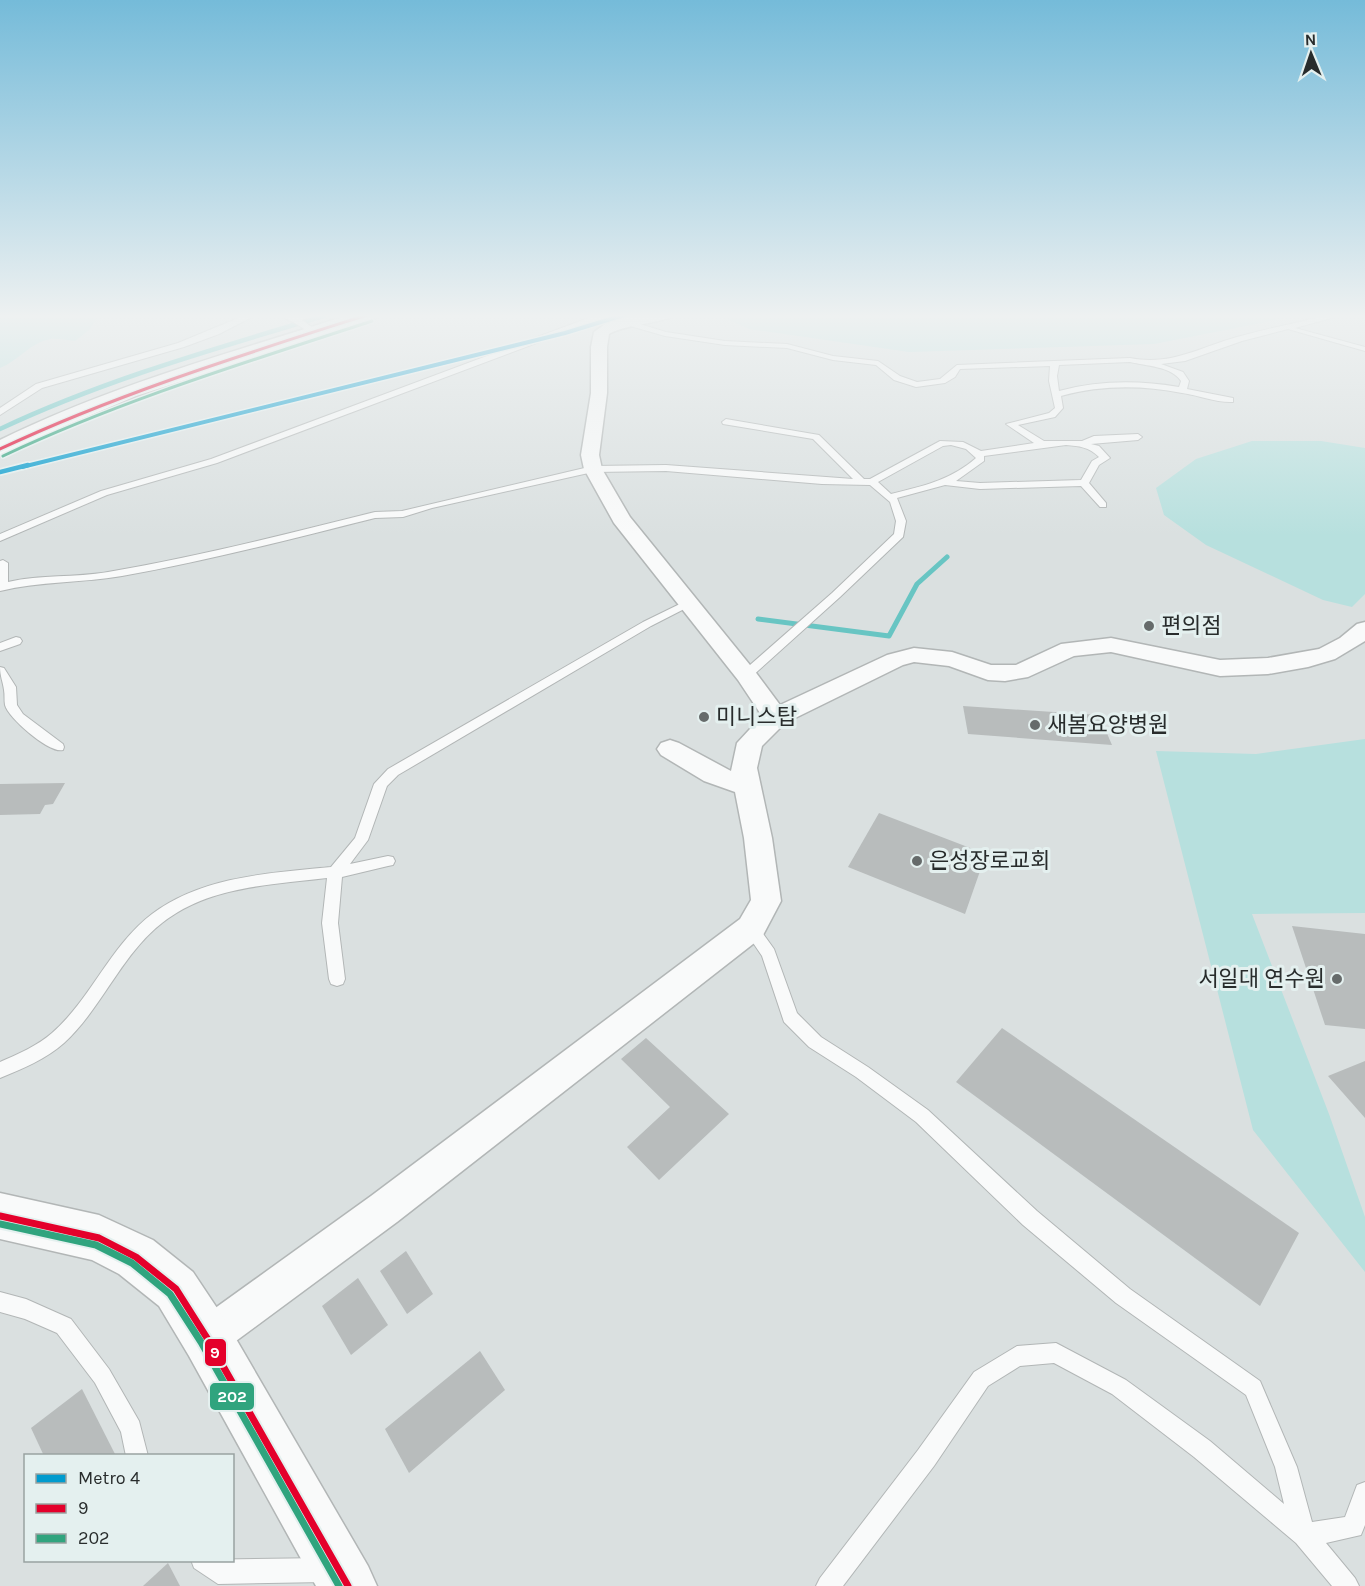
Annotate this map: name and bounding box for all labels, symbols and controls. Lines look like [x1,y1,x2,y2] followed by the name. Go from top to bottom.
[1281,24,1341,84] north arrow
[1304,30,1317,49] text: N
[1161,613,1222,639] place label: 편의점
[1142,619,1156,633] marker: 편의점
[716,704,797,730] place label: 미니스탑
[697,710,711,724] marker: 미니스탑
[1047,712,1168,738] place label: 새봄요양병원
[1028,718,1042,732] marker: 새봄요양병원
[929,848,1050,874] place label: 은성장로교회
[910,854,924,868] marker: 은성장로교회
[1198,966,1325,992] place label: 서일대 연수원
[1330,972,1344,986] marker: 서일대 연수원
[204,1338,227,1367] line badge: 9
[210,1343,220,1362] text: 9
[209,1382,255,1411] line badge: 202
[217,1387,247,1406] text: 202
[24,1454,234,1562] legend
[78,1467,140,1489] text: Metro 4
[78,1497,88,1519] text: 9
[78,1527,110,1549] text: 202

